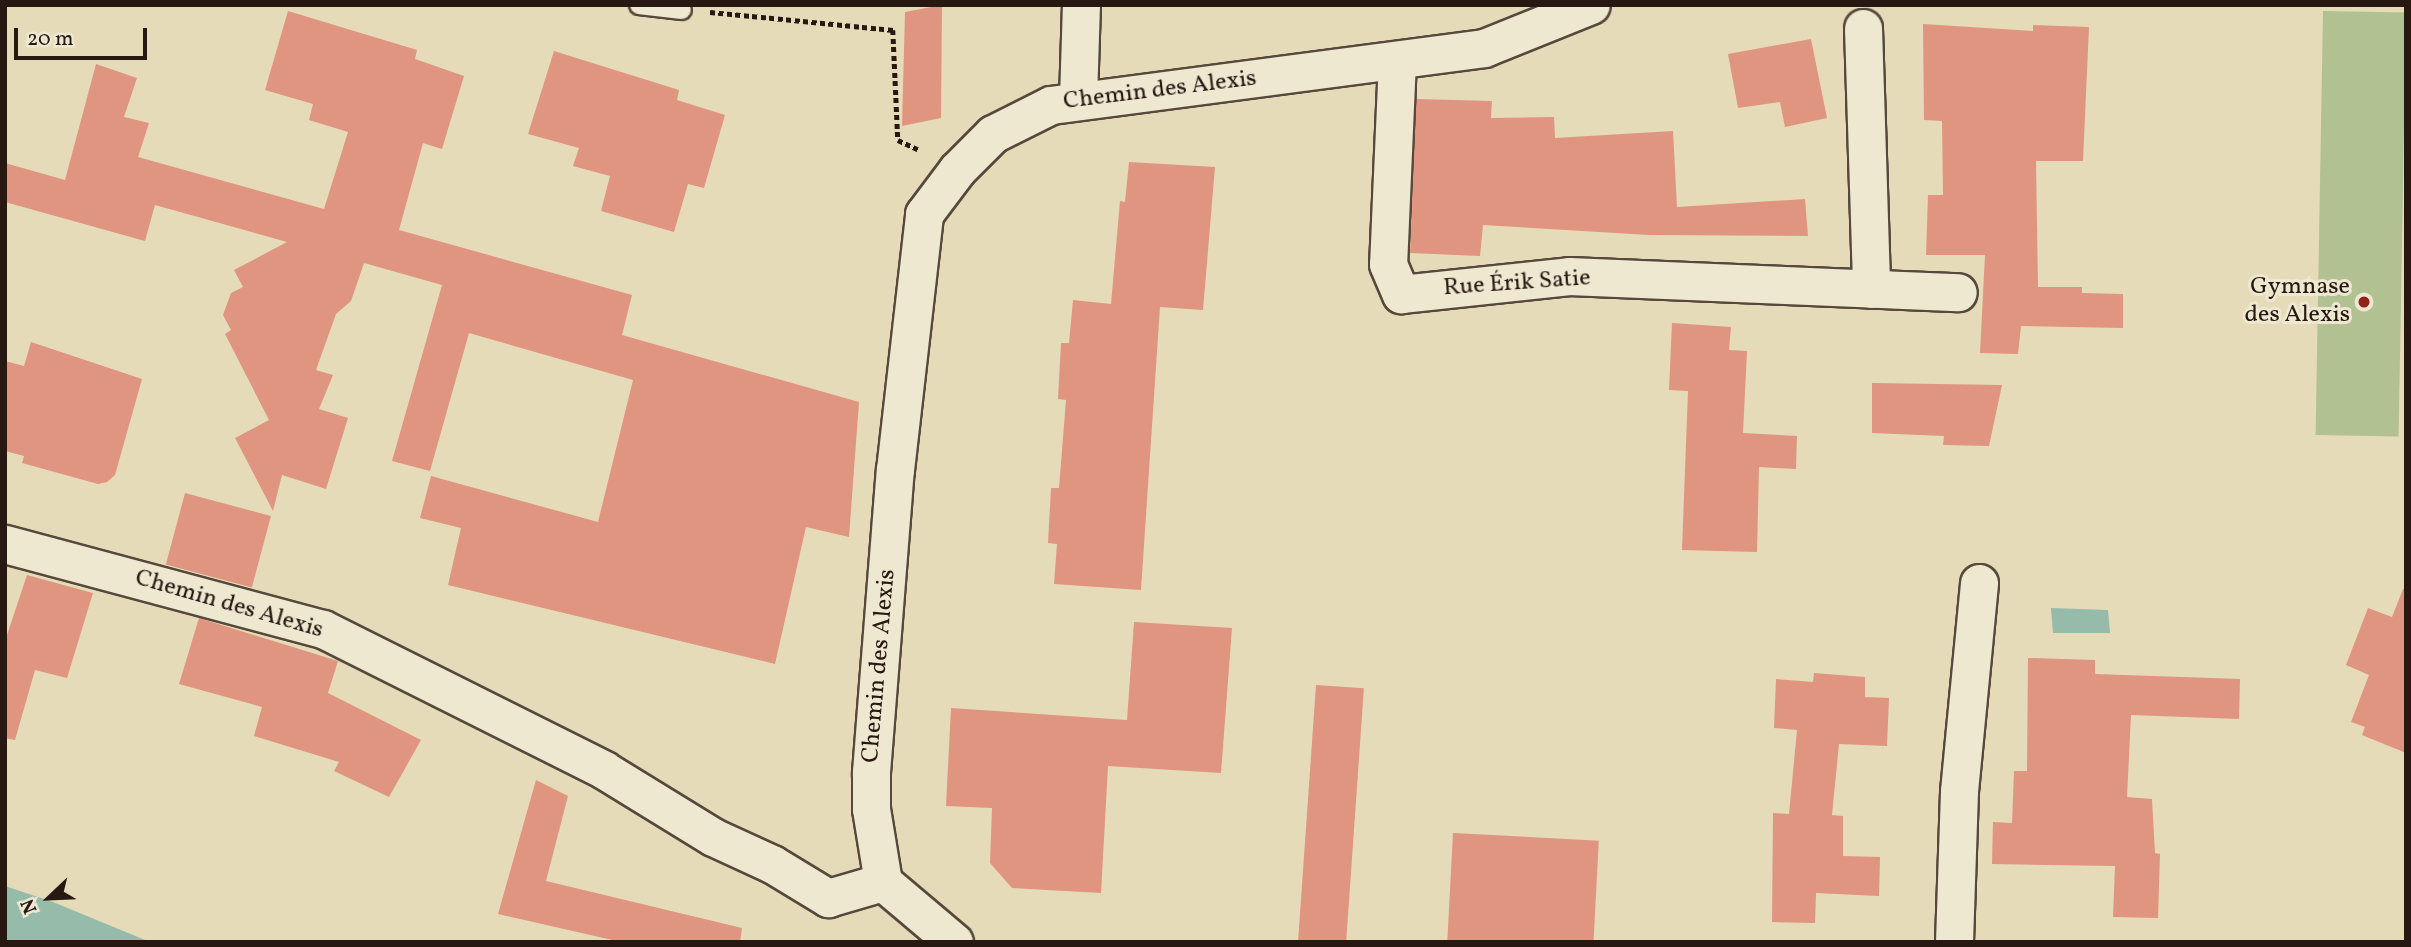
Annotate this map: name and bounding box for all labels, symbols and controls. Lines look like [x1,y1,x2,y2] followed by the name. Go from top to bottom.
[18,14,150,58] scale bar
[27,25,73,54] text: 20 m
[1062,65,1258,117] street label: Chemin des Alexis
[1442,264,1592,304] street label: Rue Érik Satie
[2245,274,2350,330] place label: Gymnase des Alexis
[2356,294,2372,310] marker: Gymnase des Alexis
[132,564,326,646] street label: Chemin des Alexis
[857,568,903,764] street label: Chemin des Alexis
[14,863,84,933] north arrow
[15,895,44,918] text: N

